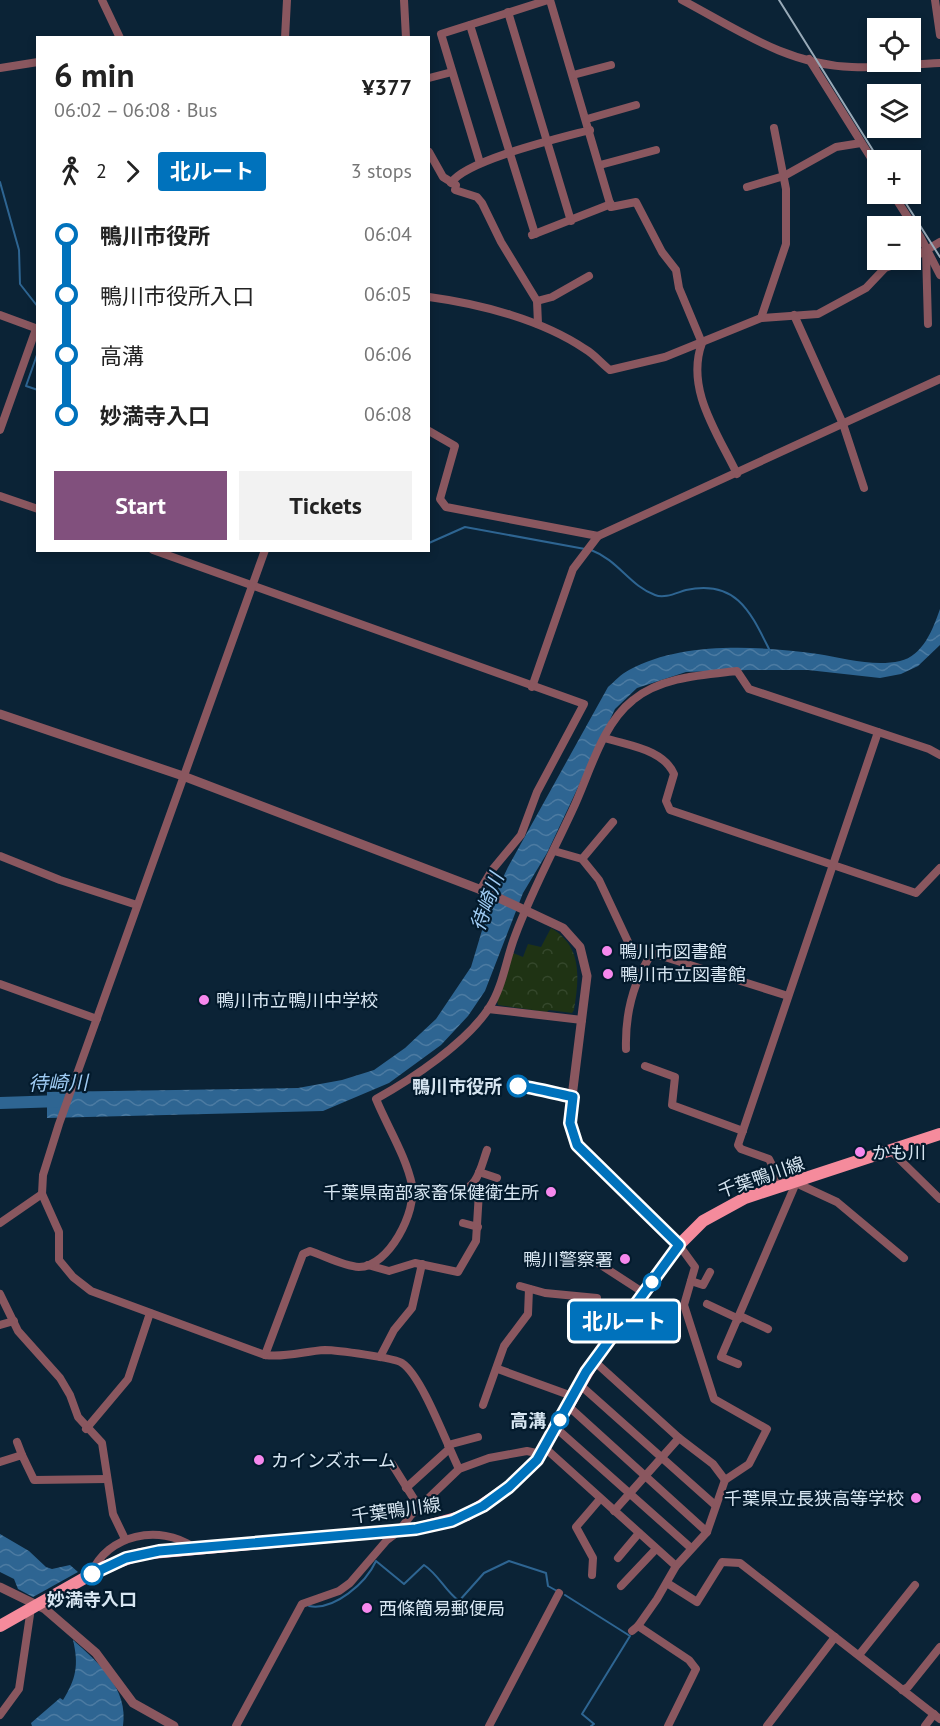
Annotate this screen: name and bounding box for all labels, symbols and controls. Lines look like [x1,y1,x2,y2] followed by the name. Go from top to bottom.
[867,18,921,270] map controls
[867,18,921,72] button: locate
[54,53,135,96] text: 6 min
[362,73,412,101] text: ¥377
[867,84,921,138] button: layers
[54,97,218,123] text: 06:02 – 06:08 · Bus
[867,150,921,204] button: +
[54,155,87,188] icon: walk
[116,155,149,188] icon: forward
[96,158,107,184] text: 2
[170,158,254,185] text: 北ルート
[351,158,412,184] text: 3 stops
[867,216,921,270] button: −
[364,221,412,247] text: 06:04
[100,222,210,250] text: 鴨川市役所
[364,281,412,307] text: 06:05
[100,282,254,310] text: 鴨川市役所入口
[364,341,412,367] text: 06:06
[100,342,144,370] text: 高溝
[364,401,412,427] text: 06:08
[100,402,210,430] text: 妙満寺入口
[54,471,227,540] button: Start
[239,471,412,540] button: Tickets
[465,867,510,935] water label: 待崎川
[619,940,727,963] place label: 鴨川市図書館
[600,944,614,958] marker: 鴨川市図書館
[620,963,746,986] place label: 鴨川市立図書館
[601,967,615,981] marker: 鴨川市立図書館
[216,989,378,1012] place label: 鴨川市立鴨川中学校
[197,993,211,1007] marker: 鴨川市立鴨川中学校
[28,1069,90,1097] water label: 待崎川
[412,1075,502,1098] place label: 鴨川市役所
[507,1075,529,1097] marker: 鴨川市役所
[872,1141,926,1164] place label: かも川
[853,1145,867,1159] marker: かも川
[715,1151,807,1203] street label: 千葉鴨川線
[323,1181,539,1204] place label: 千葉県南部家畜保健衛生所
[544,1185,558,1199] marker: 千葉県南部家畜保健衛生所
[523,1248,613,1271] place label: 鴨川警察署
[618,1252,632,1266] marker: 鴨川警察署
[643,1273,661,1291] unlabelled marker
[582,1302,666,1340] line badge: 北ルート
[582,1308,666,1335] text: 北ルート
[510,1409,546,1432] place label: 高溝
[551,1411,569,1429] marker: 高溝
[271,1449,396,1472] place label: カインズホーム
[252,1453,266,1467] marker: カインズホーム
[724,1487,904,1510] place label: 千葉県立長狭高等学校
[909,1491,923,1505] marker: 千葉県立長狭高等学校
[350,1492,442,1528] street label: 千葉鴨川線
[81,1563,103,1585] marker: 妙満寺入口
[47,1588,137,1611] place label: 妙満寺入口
[379,1597,505,1620] place label: 西條簡易郵便局
[360,1601,374,1615] marker: 西條簡易郵便局

